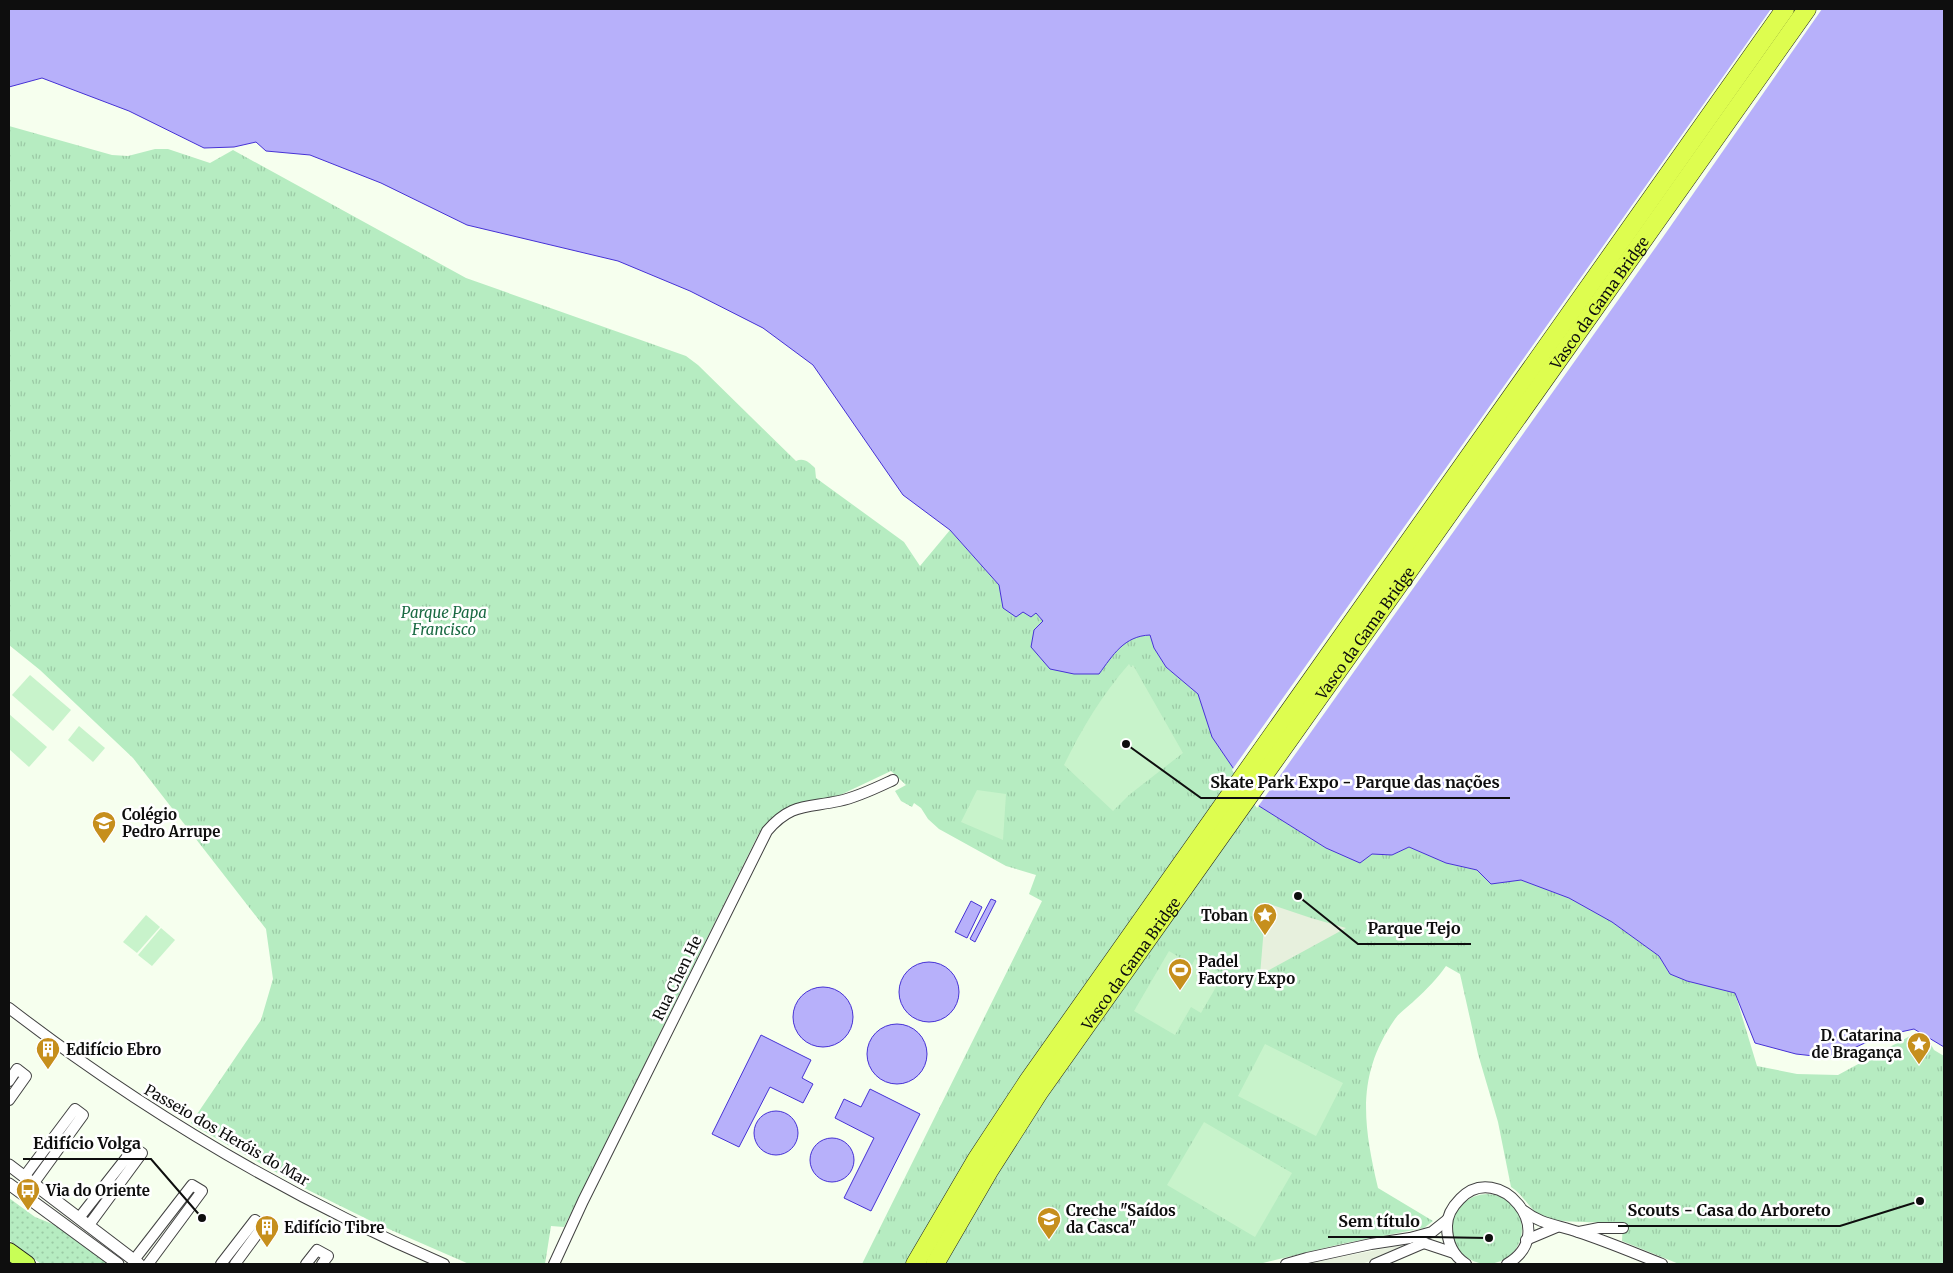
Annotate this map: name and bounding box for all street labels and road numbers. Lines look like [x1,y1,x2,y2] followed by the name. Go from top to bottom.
[1545,232,1653,373] street label: Vasco da Gama Bridge
[1311,563,1418,704] street label: Vasco da Gama Bridge
[1077,893,1184,1034] street label: Vasco da Gama Bridge
[648,932,706,1023] street label: Rua Chen He
[141,1080,313,1190] street label: Passeio dos Heróis do Mar

